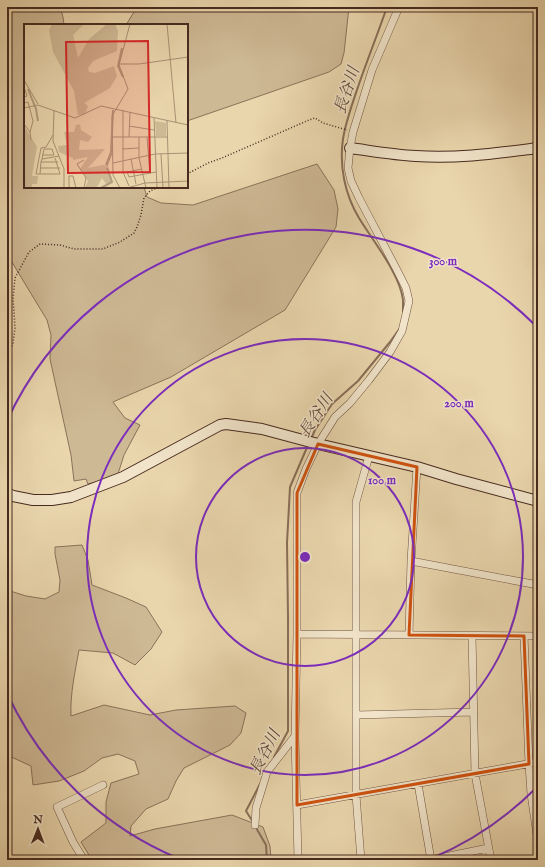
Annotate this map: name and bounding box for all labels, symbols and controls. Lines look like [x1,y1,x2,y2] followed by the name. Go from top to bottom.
[24,24,188,188] inset map
[331,63,365,117] water label: 長谷川
[429,254,458,269] text: 300 m
[295,389,339,442] water label: 長谷川
[444,396,474,411] text: 200 m
[368,473,397,488] text: 100 m
[298,550,312,564] centre of rings
[246,725,286,779] water label: 長谷川
[18,809,58,849] north arrow
[32,813,44,827] text: N

